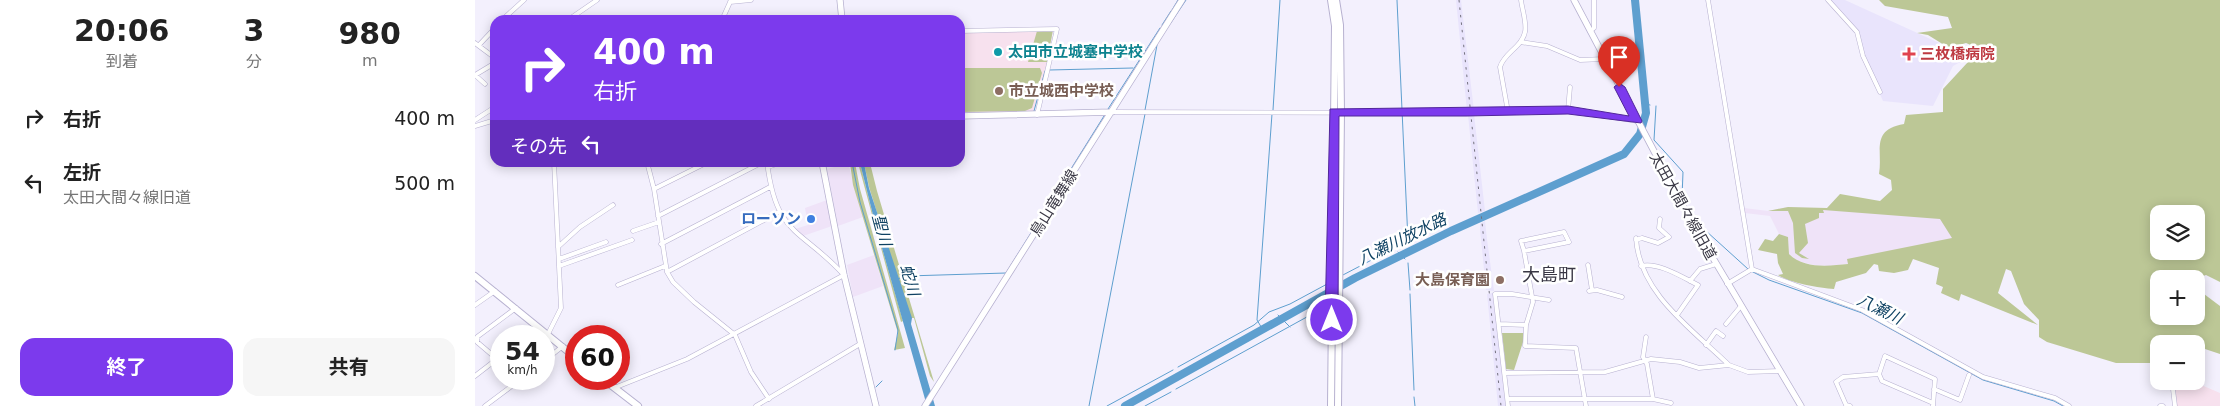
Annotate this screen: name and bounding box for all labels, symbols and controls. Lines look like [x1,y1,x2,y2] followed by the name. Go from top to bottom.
[74,13,170,48] text: 20:06
[244,13,264,48] text: 3
[338,16,401,51] text: 980
[593,32,715,72] text: 400 m
[510,35,575,100] icon: right
[1598,36,1640,87] pin
[1008,43,1143,61] place label: 太田市立城塞中学校
[1605,43,1633,71] icon: arrive
[1920,45,1995,63] place label: 三枚橋病院
[992,46,1004,58] marker: 太田市立城塞中学校
[1902,47,1916,61] marker: 三枚橋病院
[362,51,377,70] text: m
[106,52,138,71] text: 到着
[246,52,262,71] text: 分
[593,79,637,104] text: 右折
[1009,82,1114,100] place label: 市立城西中学校
[993,85,1005,97] marker: 市立城西中学校
[20,104,48,132] icon: right
[394,107,455,129] text: 400 m
[63,108,101,130] text: 右折
[577,130,605,158] icon: left
[510,135,567,157] text: その先
[1646,149,1720,263] street label: 太田大間々線旧道
[63,161,101,183] text: 左折
[1026,166,1082,240] street label: 鳥山竜舞線
[20,169,48,197] icon: left
[394,172,455,194] text: 500 m
[63,188,191,207] text: 太田大間々線旧道
[2150,205,2205,390] map controls
[2150,205,2205,260] button: layers
[1355,209,1451,269] water label: 八瀬川放水路
[741,210,801,228] place label: ローソン
[869,212,896,250] water label: 聖川
[805,213,817,225] marker: ローソン
[896,262,924,300] water label: 蛇川
[1522,264,1576,285] district label: 大島町
[2150,270,2205,325] button: +
[1415,271,1490,289] place label: 大島保育園
[1494,274,1506,286] marker: 大島保育園
[1854,290,1908,329] water label: 八瀬川
[1305,293,1357,345] position arrow
[565,325,630,390] speed limit sign: 60
[2150,335,2205,390] button: −
[505,337,540,366] text: 54
[20,338,233,396] button: 終了
[243,338,455,396] button: 共有
[507,363,538,377] text: km/h

